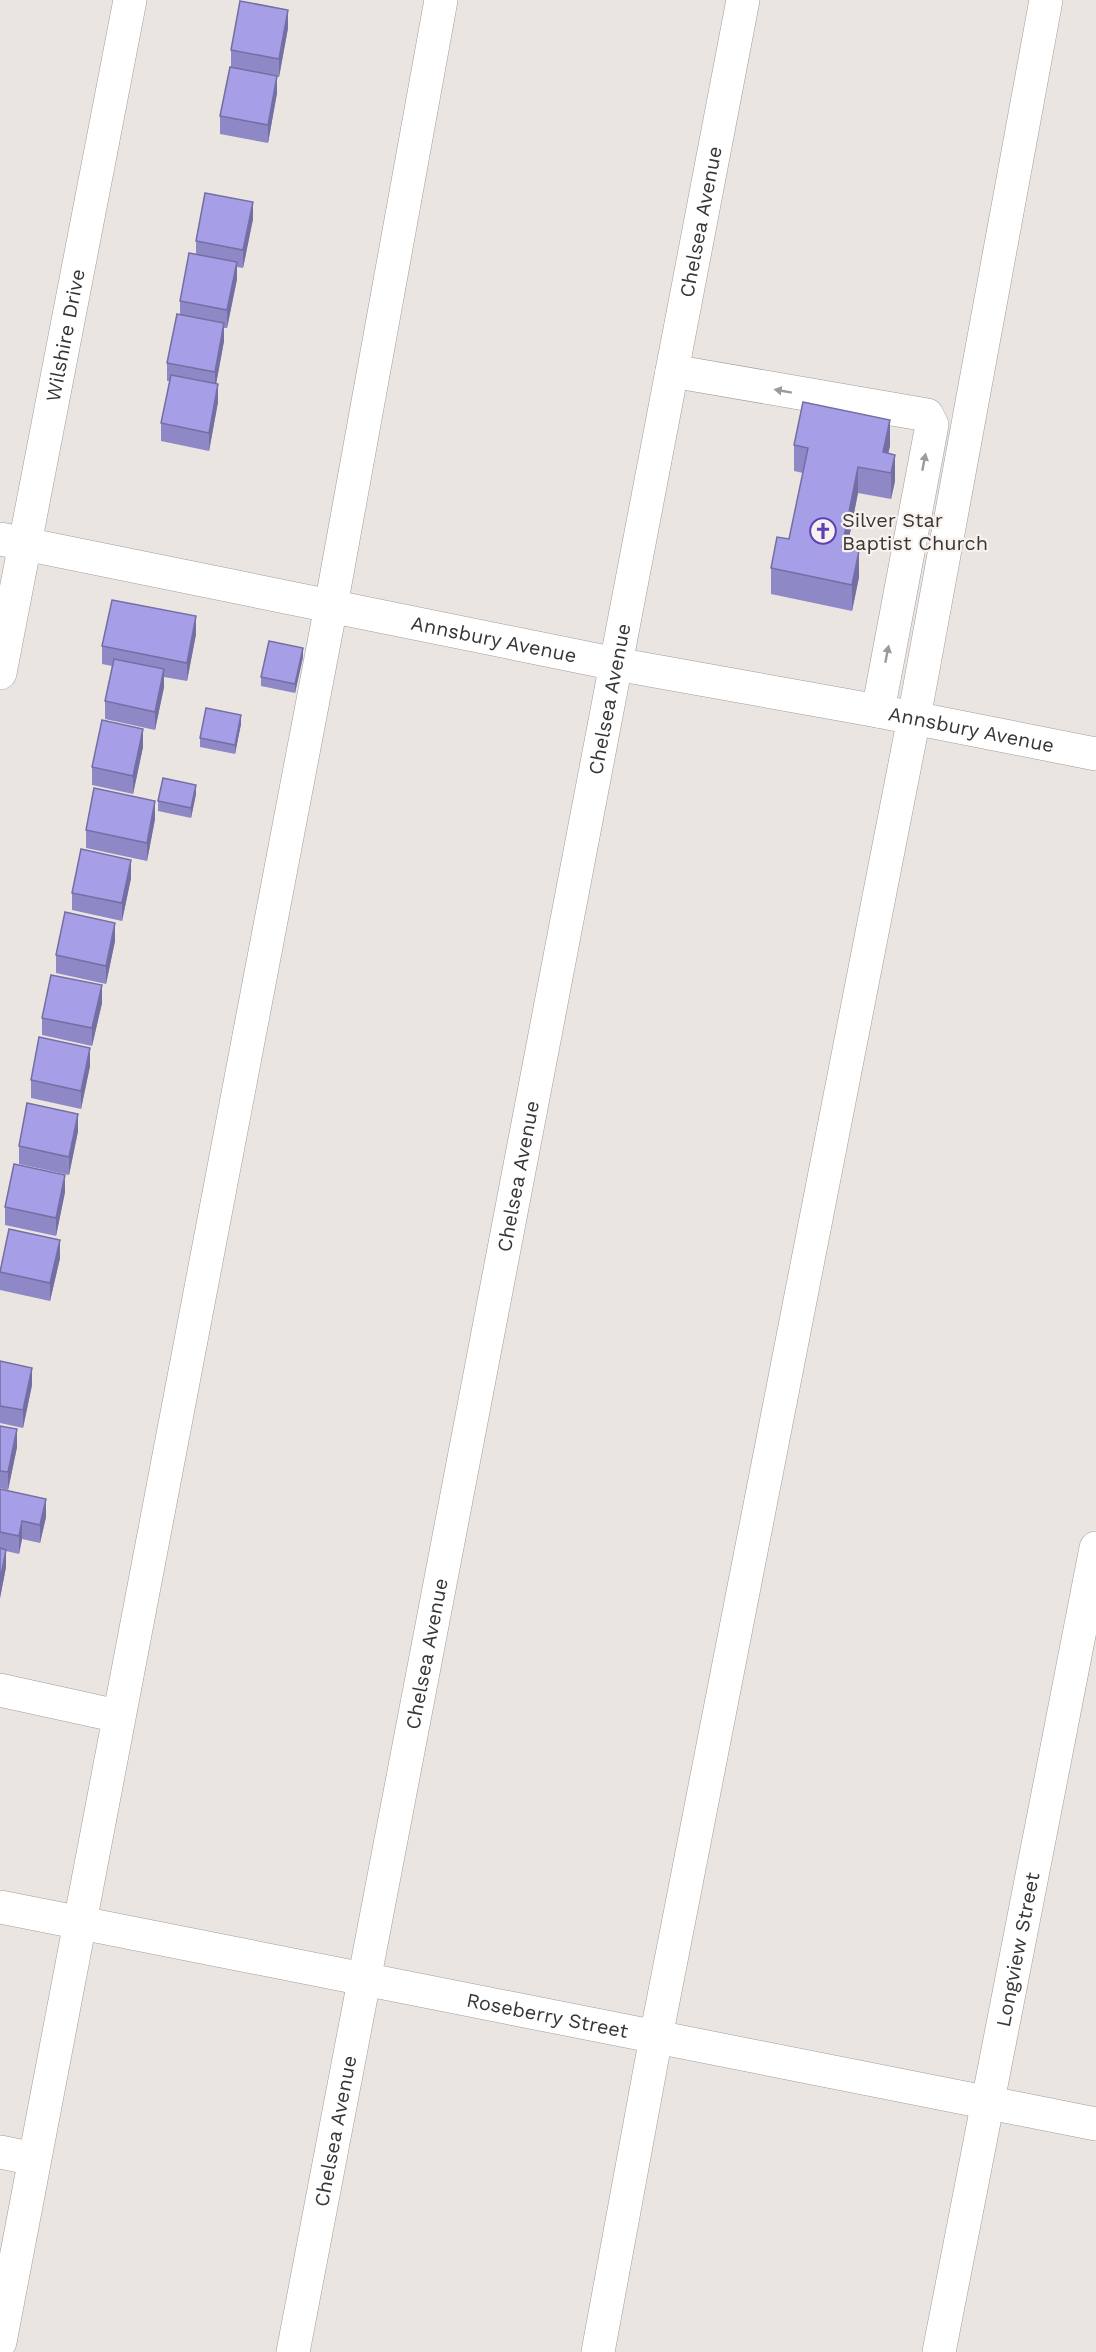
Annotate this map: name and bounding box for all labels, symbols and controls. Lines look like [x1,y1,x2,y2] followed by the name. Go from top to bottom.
[674,144,727,299] street label: Chelsea Avenue
[41,267,90,404] street label: Wilshire Drive
[773,386,792,395] one-way arrow
[920,452,929,471] one-way arrow
[842,508,988,555] place label: Silver Star Baptist Church
[808,516,838,546] church icon: Silver Star Baptist Church
[409,611,579,668] street label: Annsbury Avenue
[583,621,635,777] street label: Chelsea Avenue
[883,644,892,663] one-way arrow
[887,701,1056,757] street label: Annsbury Avenue
[492,1099,544,1254] street label: Chelsea Avenue
[400,1576,453,1731] street label: Chelsea Avenue
[991,1870,1045,2029] street label: Longview Street
[464,1988,631,2043] street label: Roseberry Street
[309,2053,361,2209] street label: Chelsea Avenue

